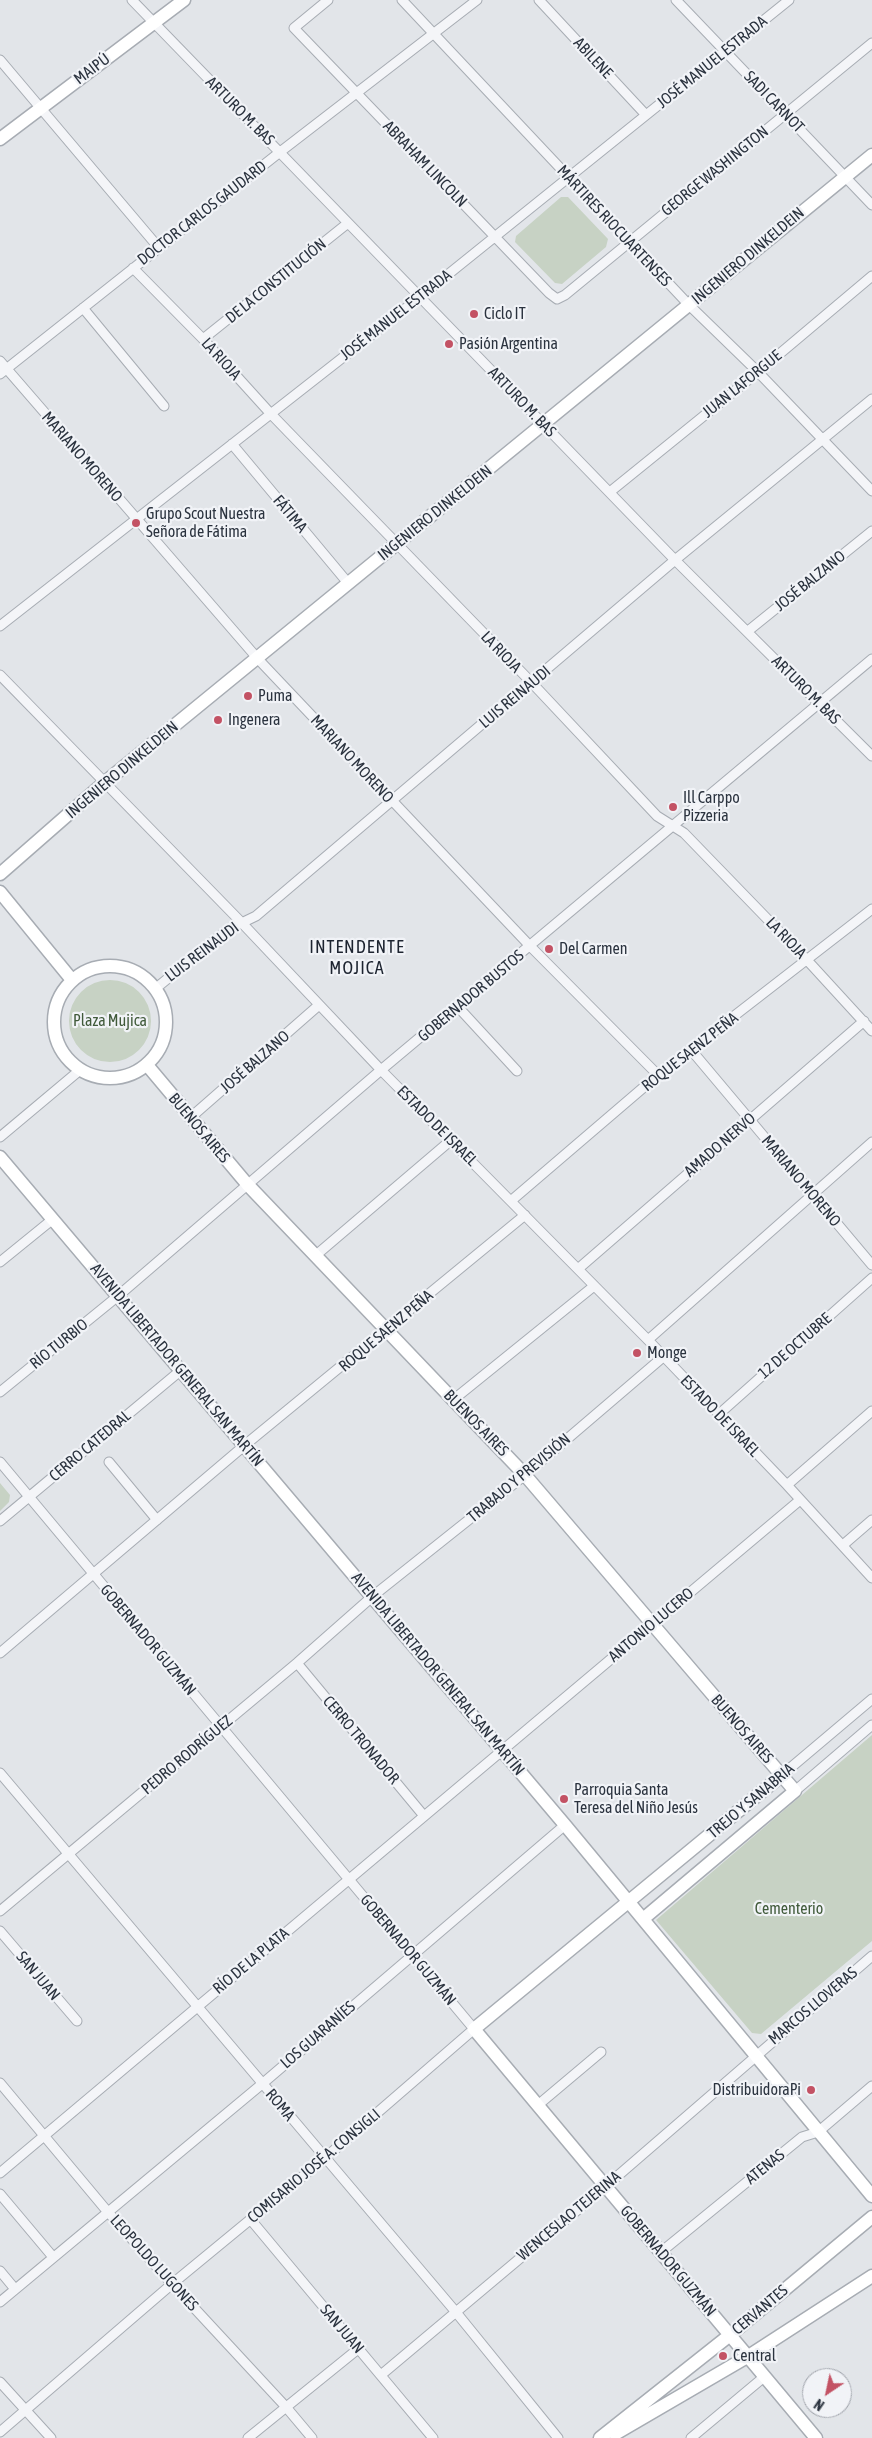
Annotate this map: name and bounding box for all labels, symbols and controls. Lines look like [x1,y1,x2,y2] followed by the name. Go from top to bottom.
[653,12,771,112] street label: JOSÉ MANUEL ESTRADA
[569,34,617,82] street label: ABILENE
[70,49,114,89] street label: MAIPÚ
[740,67,808,137] street label: SADI CARNOT
[202,73,278,149] street label: ARTURO M. BAS
[379,117,471,211] street label: ABRAHAM LINCOLN
[657,122,773,220] street label: GEORGE WASHINGTON
[134,157,270,269] street label: DOCTOR CARLOS GAUDARD
[553,161,675,291] street label: MÁRTIRES RIOCUARTENSES
[688,203,808,309] street label: INGENIERO DINKELDEIN
[222,234,330,328] street label: DE LA CONSTITUCIÓN
[336,266,456,364] street label: JOSÉ MANUEL ESTRADA
[484,304,526,324] place label: Ciclo IT
[468,308,480,320] marker: Ciclo IT
[197,334,245,384] street label: LA RIOJA
[459,334,558,354] place label: Pasión Argentina
[443,338,455,350] marker: Pasión Argentina
[698,346,786,422] street label: JUAN LAFORGUE
[484,363,560,441] street label: ARTURO M. BAS
[38,408,126,506] street label: MARIANO MORENO
[374,461,496,565] street label: INGENIERO DINKELDEIN
[269,491,311,537] street label: FÁTIMA
[146,504,265,542] place label: Grupo Scout Nuestra Señora de Fátima
[130,517,142,529] marker: Grupo Scout Nuestra Señora de Fátima
[771,547,849,615] street label: JOSÉ BALZANO
[477,627,525,677] street label: LA RIOJA
[768,652,844,728] street label: ARTURO M. BAS
[475,662,555,732] street label: LUIS REINAUDI
[258,686,293,706] place label: Puma
[242,690,254,702] marker: Puma
[228,710,281,730] place label: Ingenera
[306,711,398,807] street label: MARIANO MORENO
[212,714,224,726] marker: Ingenera
[62,717,182,823] street label: INGENIERO DINKELDEIN
[683,788,740,826] place label: Ill Carppo Pizzeria
[667,801,679,813] marker: Ill Carppo Pizzeria
[762,913,810,963] street label: LA RIOJA
[161,918,243,986] street label: LUIS REINAUDI
[308,936,406,979] district label: INTENDENTE MOJICA
[559,939,628,959] place label: Del Carmen
[543,943,555,955] marker: Del Carmen
[414,946,528,1046] street label: GOBERNADOR BUSTOS
[638,1008,742,1096] street label: ROQUE SAENZ PEÑA
[73,1011,147,1031] park label: Plaza Mujica
[216,1027,294,1097] street label: JOSÉ BALZANO
[393,1082,481,1170] street label: ESTADO DE ISRAEL
[164,1089,234,1167] street label: BUENOS AIRES
[680,1109,760,1181] street label: AMADO NERVO
[757,1132,845,1230] street label: MARIANO MORENO
[86,1260,268,1470] street label: AVENIDA LIBERTADOR GENERAL SAN MARTÍN
[335,1286,437,1376] street label: ROQUE SAENZ PEÑA
[755,1309,835,1383] street label: 12 DE OCTUBRE
[26,1315,92,1373] street label: RÍO TURBIO
[647,1343,687,1363] place label: Monge
[631,1347,643,1359] marker: Monge
[676,1371,764,1461] street label: ESTADO DE ISRAEL
[440,1386,512,1460] street label: BUENOS AIRES
[45,1406,135,1486] street label: CERRO CATEDRAL
[464,1429,574,1527] street label: TRABAJO Y PREVISIÓN
[347,1569,529,1779] street label: AVENIDA LIBERTADOR GENERAL SAN MARTÍN
[96,1581,200,1699] street label: GOBERNADOR GUZMÁN
[605,1584,697,1666] street label: ANTONIO LUCERO
[707,1691,777,1767] street label: BUENOS AIRES
[319,1692,403,1788] street label: CERRO TRONADOR
[137,1711,237,1799] street label: PEDRO RODRÍGUEZ
[704,1759,798,1843] street label: TREJO Y SANABRIA
[574,1780,698,1818] place label: Parroquia Santa Teresa del Niño Jesús
[558,1793,570,1805] marker: Parroquia Santa Teresa del Niño Jesús
[356,1891,460,2009] street label: GOBERNADOR GUZMÁN
[755,1899,823,1919] park label: Cementerio
[209,1924,293,1998] street label: RÍO DE LA PLATA
[12,1948,64,2004] street label: SAN JUAN
[765,1963,861,2049] street label: MARCOS LLOVERAS
[277,1997,359,2073] street label: LOS GUARANÍES
[713,2080,801,2100] place label: DistribuidoraPi
[805,2084,817,2096] marker: DistribuidoraPi
[261,2085,299,2125] street label: ROMA
[244,2105,384,2227] street label: COMISARIO JOSÉ A. CONSIGLI
[741,2145,789,2189] street label: ATENAS
[513,2167,625,2265] street label: WENCESLAO TEJERINA
[616,2202,720,2320] street label: GOBERNADOR GUZMÁN
[106,2211,202,2315] street label: LEOPOLDO LUGONES
[728,2281,792,2339] street label: CERVANTES
[316,2301,368,2357] street label: SAN JUAN
[733,2346,776,2366] place label: Central
[717,2350,729,2362] marker: Central
[802,2368,852,2418] north arrow
[811,2396,827,2414] text: N

